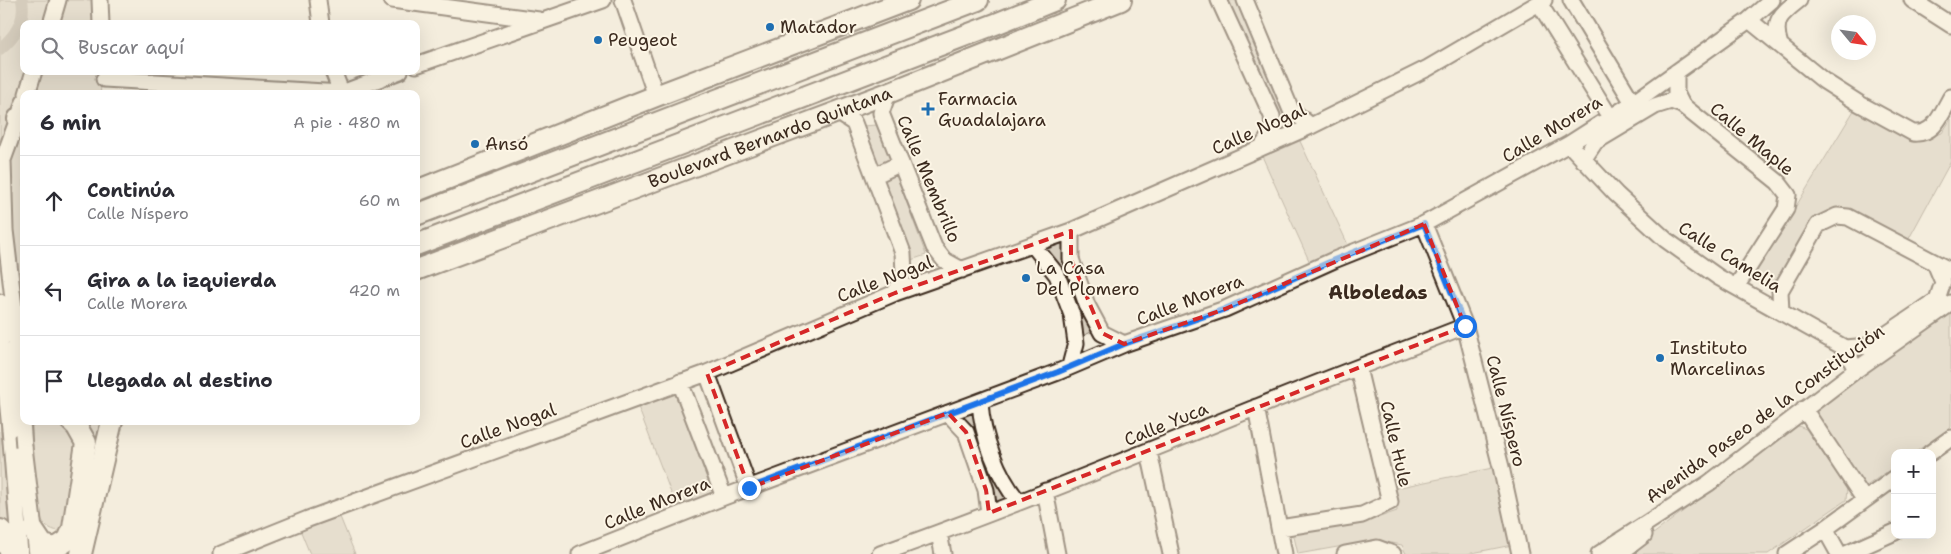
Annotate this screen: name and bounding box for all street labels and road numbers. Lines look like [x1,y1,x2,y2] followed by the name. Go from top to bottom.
[645,81,895,194] street label: Boulevard Bernardo Quintana
[1498,90,1606,168] street label: Calle Morera
[1208,97,1310,160] street label: Calle Nogal
[1705,97,1799,181] street label: Calle Maple
[891,112,967,246] street label: Calle Membrillo
[1674,216,1786,298] street label: Calle Camelia
[834,250,937,308] street label: Calle Nogal
[1133,269,1247,331] street label: Calle Morera
[1641,319,1889,509] street label: Avenida Paseo de la Constitución
[1481,353,1531,469] street label: Calle Níspero
[1120,396,1212,452] street label: Calle Yuca
[456,397,560,455] street label: Calle Nogal
[1374,398,1418,490] street label: Calle Hule
[600,471,714,535] street label: Calle Morera

